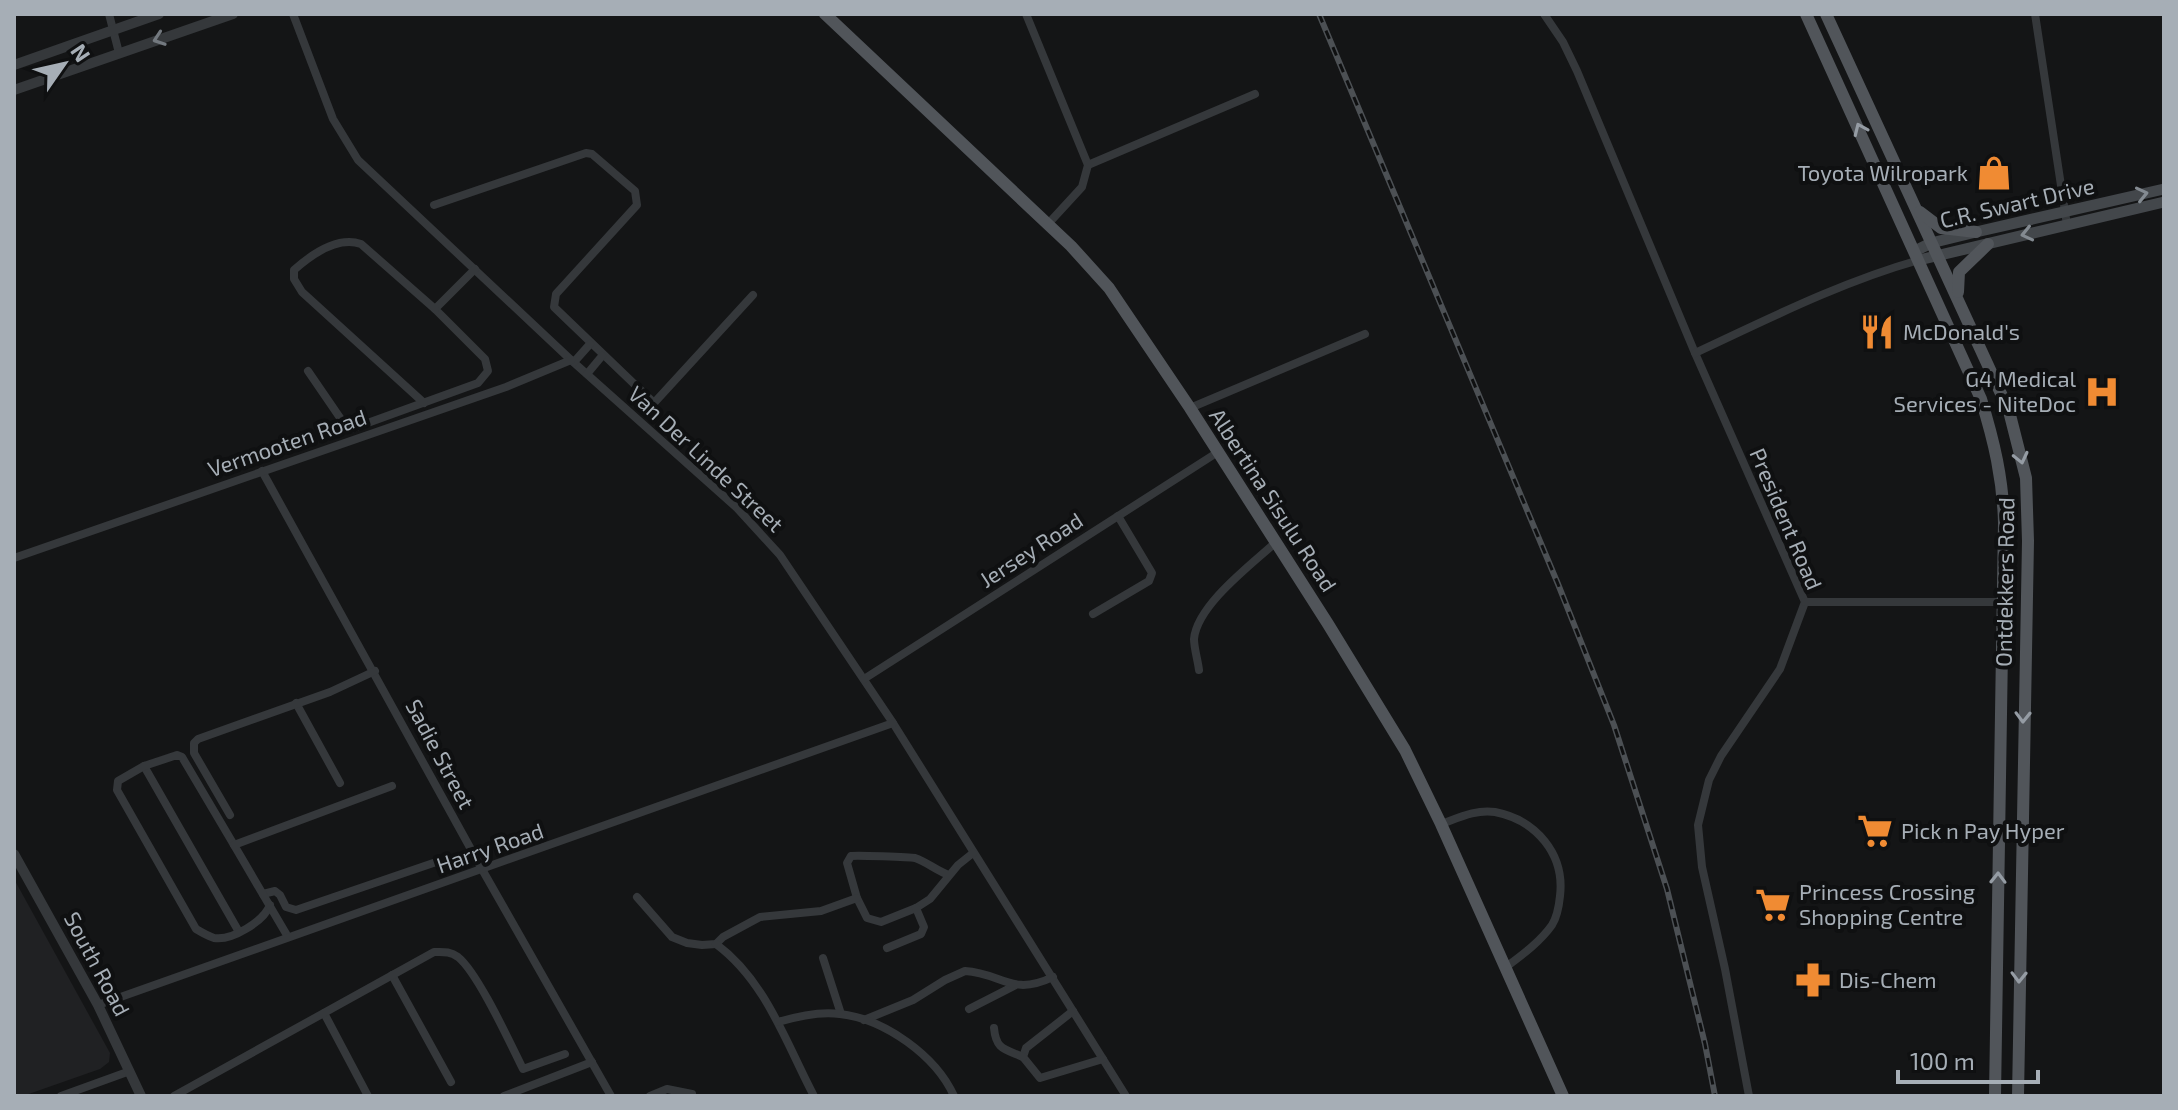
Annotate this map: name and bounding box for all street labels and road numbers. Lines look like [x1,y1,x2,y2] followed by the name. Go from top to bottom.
[1937,172,2097,232] street label: C.R. Swart Drive
[624,380,790,537] street label: Van Der Linde Street
[204,403,369,481] street label: Vermooten Road
[1205,403,1343,596] street label: Albertina Sisulu Road
[1745,444,1828,593] street label: President Road
[1990,497,2018,667] street label: Ontdekkers Road
[974,506,1087,592] street label: Jersey Road
[401,694,481,813] street label: Sadie Street
[433,817,546,877] street label: Harry Road
[60,907,136,1020] street label: South Road

